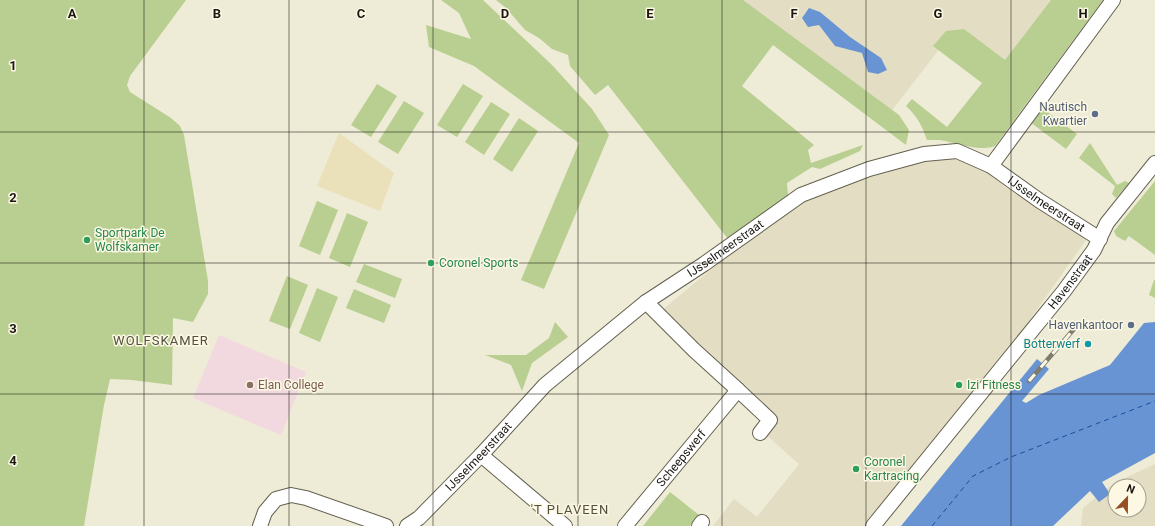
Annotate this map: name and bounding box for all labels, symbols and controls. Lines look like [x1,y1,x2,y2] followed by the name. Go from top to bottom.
[68,6,77,21] text: A
[213,6,221,21] text: B
[357,6,366,21] text: C
[501,6,509,21] text: D
[646,6,654,21] text: E
[790,6,798,21] text: F
[934,6,943,21] text: G
[1078,6,1088,21] text: H
[9,58,17,73] text: 1
[1039,100,1087,128] place label: Nautisch Kwartier
[1090,109,1100,119] marker: Nautisch Kwartier
[1005,173,1088,235] street label: IJsselmeerstraat
[9,190,17,205] text: 2
[685,217,766,280] street label: IJsselmeerstraat
[95,226,165,254] place label: Sportpark De Wolfskamer
[82,235,92,245] marker: Sportpark De Wolfskamer
[1045,252,1095,312] street label: Havenstraat
[439,256,519,270] place label: Coronel Sports
[426,258,436,268] marker: Coronel Sports
[1048,318,1123,332] place label: Havenkantoor
[1126,320,1136,330] marker: Havenkantoor
[9,321,17,336] text: 3
[113,333,209,348] district label: WOLFSKAMER
[1024,337,1081,351] place label: Botterwerf
[1083,339,1093,349] marker: Botterwerf
[258,378,324,392] place label: Elan College
[967,378,1021,392] place label: Izi Fitness
[245,380,255,390] marker: Elan College
[954,380,964,390] marker: Izi Fitness
[442,419,515,494] street label: IJsselmeerstraat
[654,426,709,489] street label: Scheepswerf
[9,453,17,468] text: 4
[864,455,919,483] place label: Coronel Kartracing
[851,464,861,474] marker: Coronel Kartracing
[1107,478,1147,518] north arrow
[1125,482,1137,497] text: N
[531,502,609,517] district label: 'T PLAVEEN

